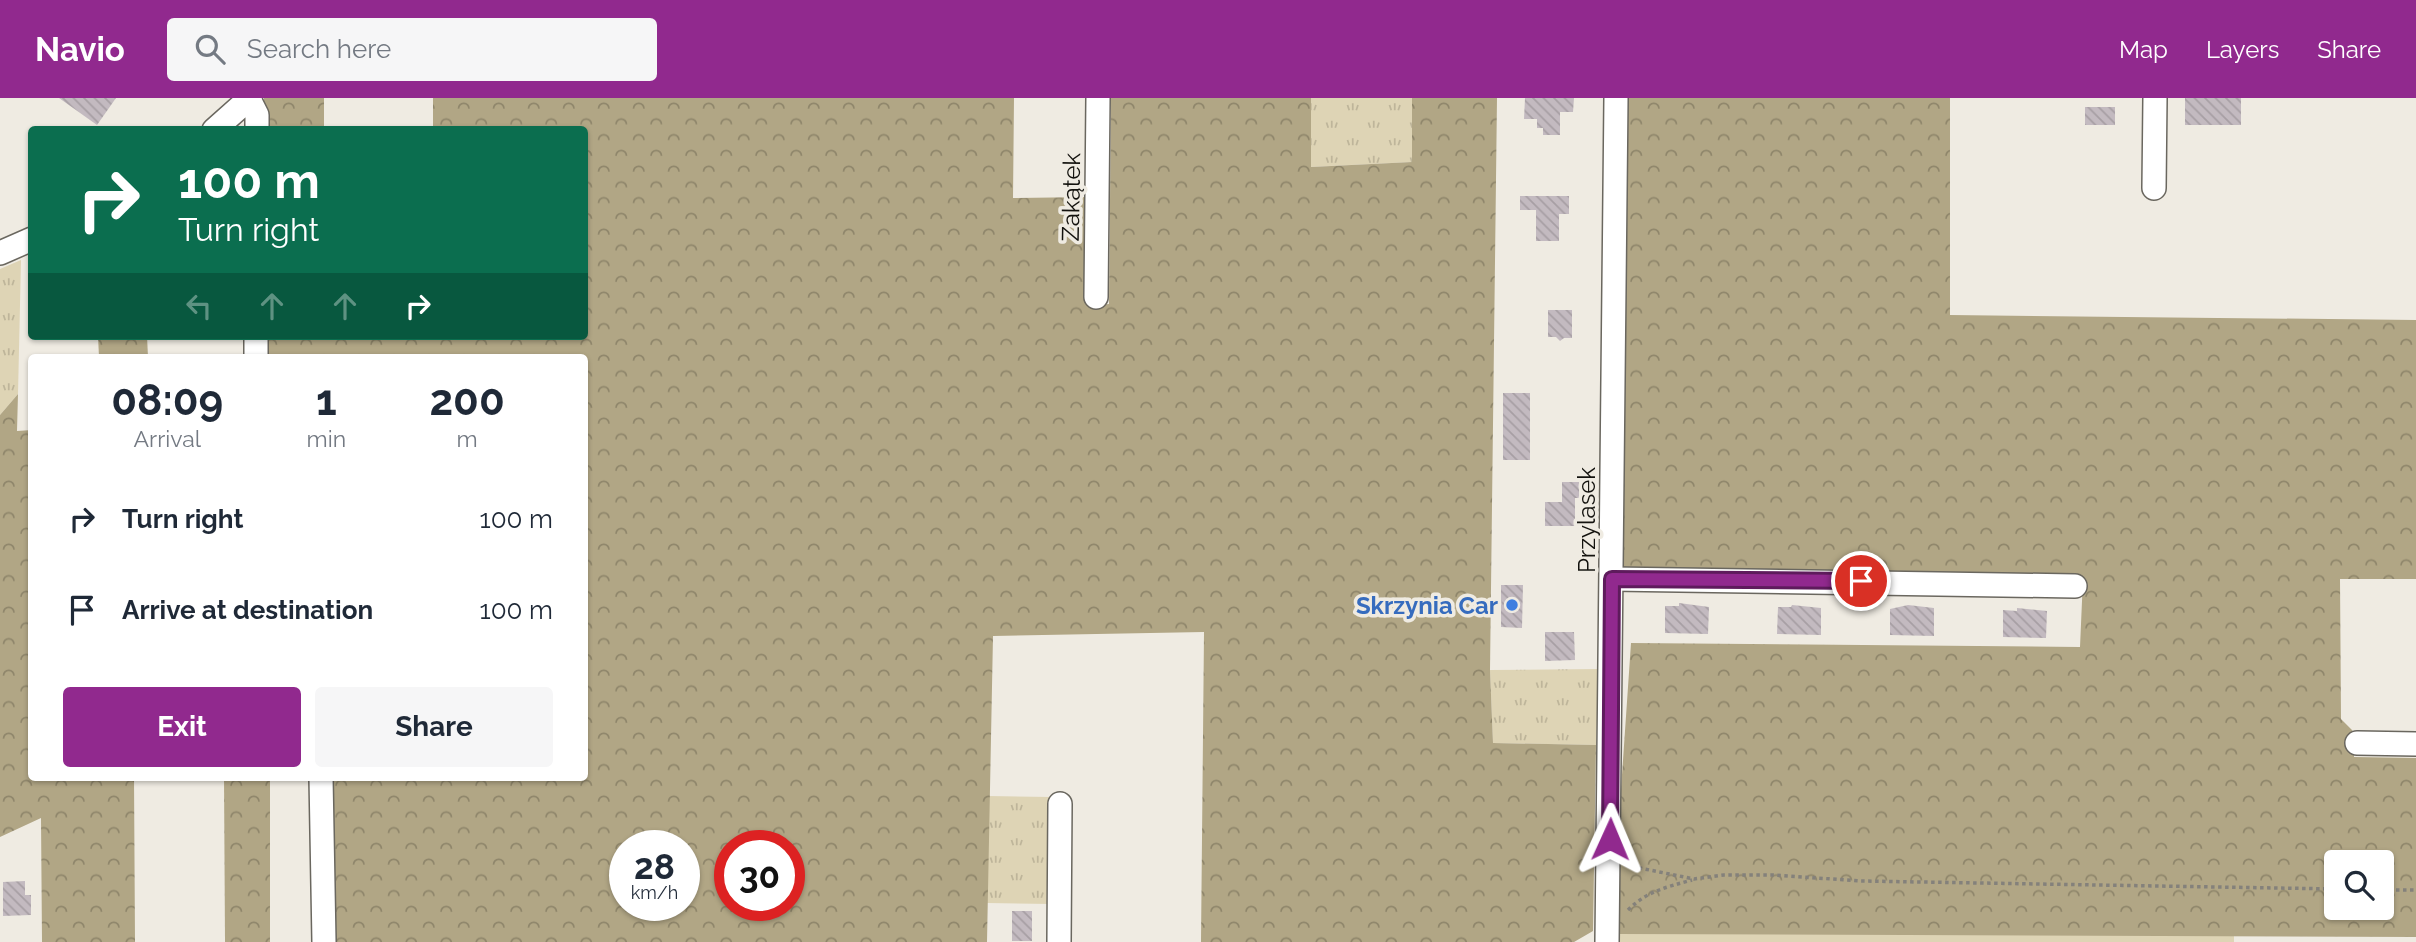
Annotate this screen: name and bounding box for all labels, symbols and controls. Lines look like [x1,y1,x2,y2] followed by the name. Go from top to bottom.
[167,18,657,81] search box
[35,30,125,69] text: Navio
[191,30,229,68] icon: search
[247,34,391,64] text: Search here
[2119,35,2168,64] text: Map
[2206,35,2279,64] text: Layers
[2317,35,2381,64] text: Share
[178,152,320,209] text: 100 m
[1056,152,1086,241] street label: Zakątek
[63,154,154,245] icon: right
[178,211,319,248] text: Turn right
[180,287,218,325] icon: left
[253,287,291,325] icon: ahead
[326,287,364,325] icon: ahead
[399,287,437,325] icon: right
[111,376,223,425] text: 08:09
[316,376,337,425] text: 1
[429,376,505,425] text: 200
[134,425,201,452] text: Arrival
[307,425,346,452] text: min
[456,425,478,452] text: m
[1572,467,1601,573] street label: Przylasek
[63,500,101,538] icon: right
[122,504,243,534] text: Turn right
[480,504,553,534] text: 100 m
[1831,551,1891,611] pin
[1842,562,1880,600] icon: arrive
[63,591,101,629] icon: arrive
[1356,591,1498,620] place label: Skrzynia Car
[122,595,373,625] text: Arrive at destination
[480,595,553,625] text: 100 m
[1504,597,1520,613] marker: Skrzynia Car
[63,687,301,767] button: Exit
[315,687,553,767] button: Share
[1573,802,1647,876] position arrow
[714,830,805,921] speed limit sign: 30
[634,846,675,887] text: 28
[2324,850,2394,920] map controls
[2324,850,2394,920] button: search
[631,882,678,903] text: km/h

